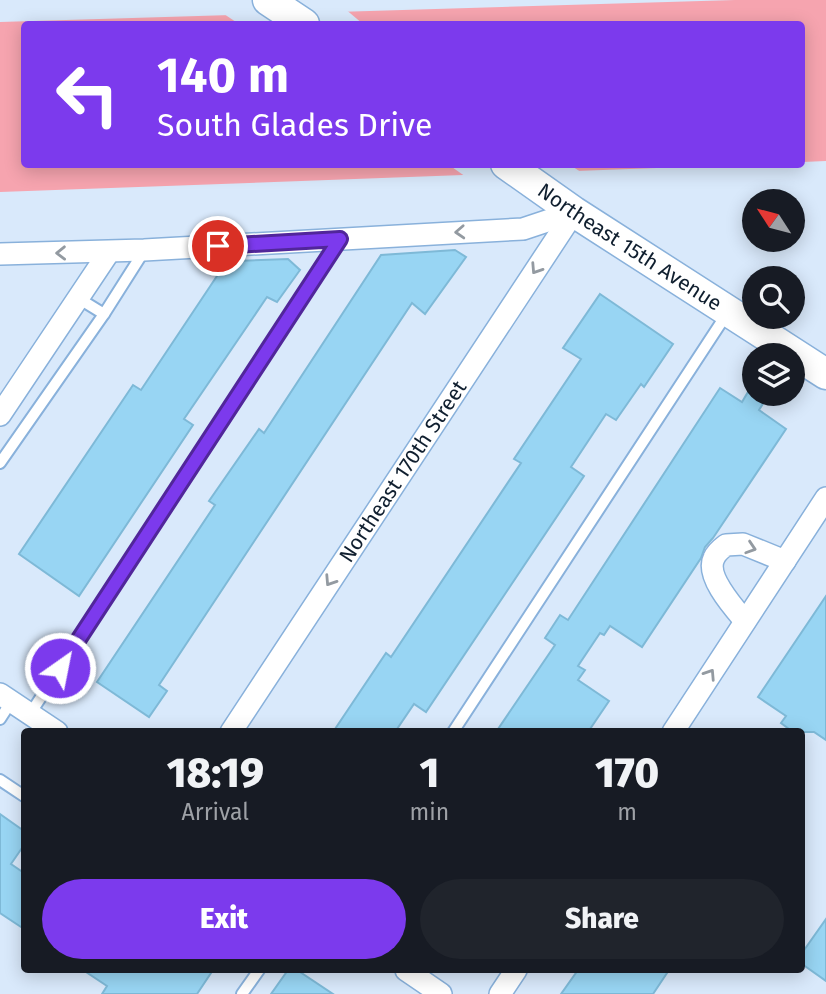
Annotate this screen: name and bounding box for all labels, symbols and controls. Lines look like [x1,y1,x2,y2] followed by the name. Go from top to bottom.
[157,46,289,105] text: 140 m
[42,49,133,140] icon: left
[157,106,432,144] text: South Glades Drive
[532,177,727,317] street label: Northeast 15th Avenue
[742,189,805,252] north arrow
[742,189,805,406] map controls
[188,216,248,276] pin
[454,225,465,240] one-way arrow
[199,227,237,265] icon: arrive
[55,245,66,261] one-way arrow
[531,261,544,274] one-way arrow
[742,266,805,329] button: search
[742,343,805,406] button: layers
[333,375,472,567] street label: Northeast 170th Street
[745,540,757,555] one-way arrow
[326,573,338,586] one-way arrow
[23,631,97,705] position arrow
[702,669,715,682] one-way arrow
[167,748,264,798] text: 18:19
[419,748,439,798] text: 1
[595,748,659,798] text: 170
[182,798,249,826] text: Arrival
[410,798,449,826] text: min
[617,798,637,826] text: m
[42,879,406,959] button: Exit
[420,879,784,959] button: Share

